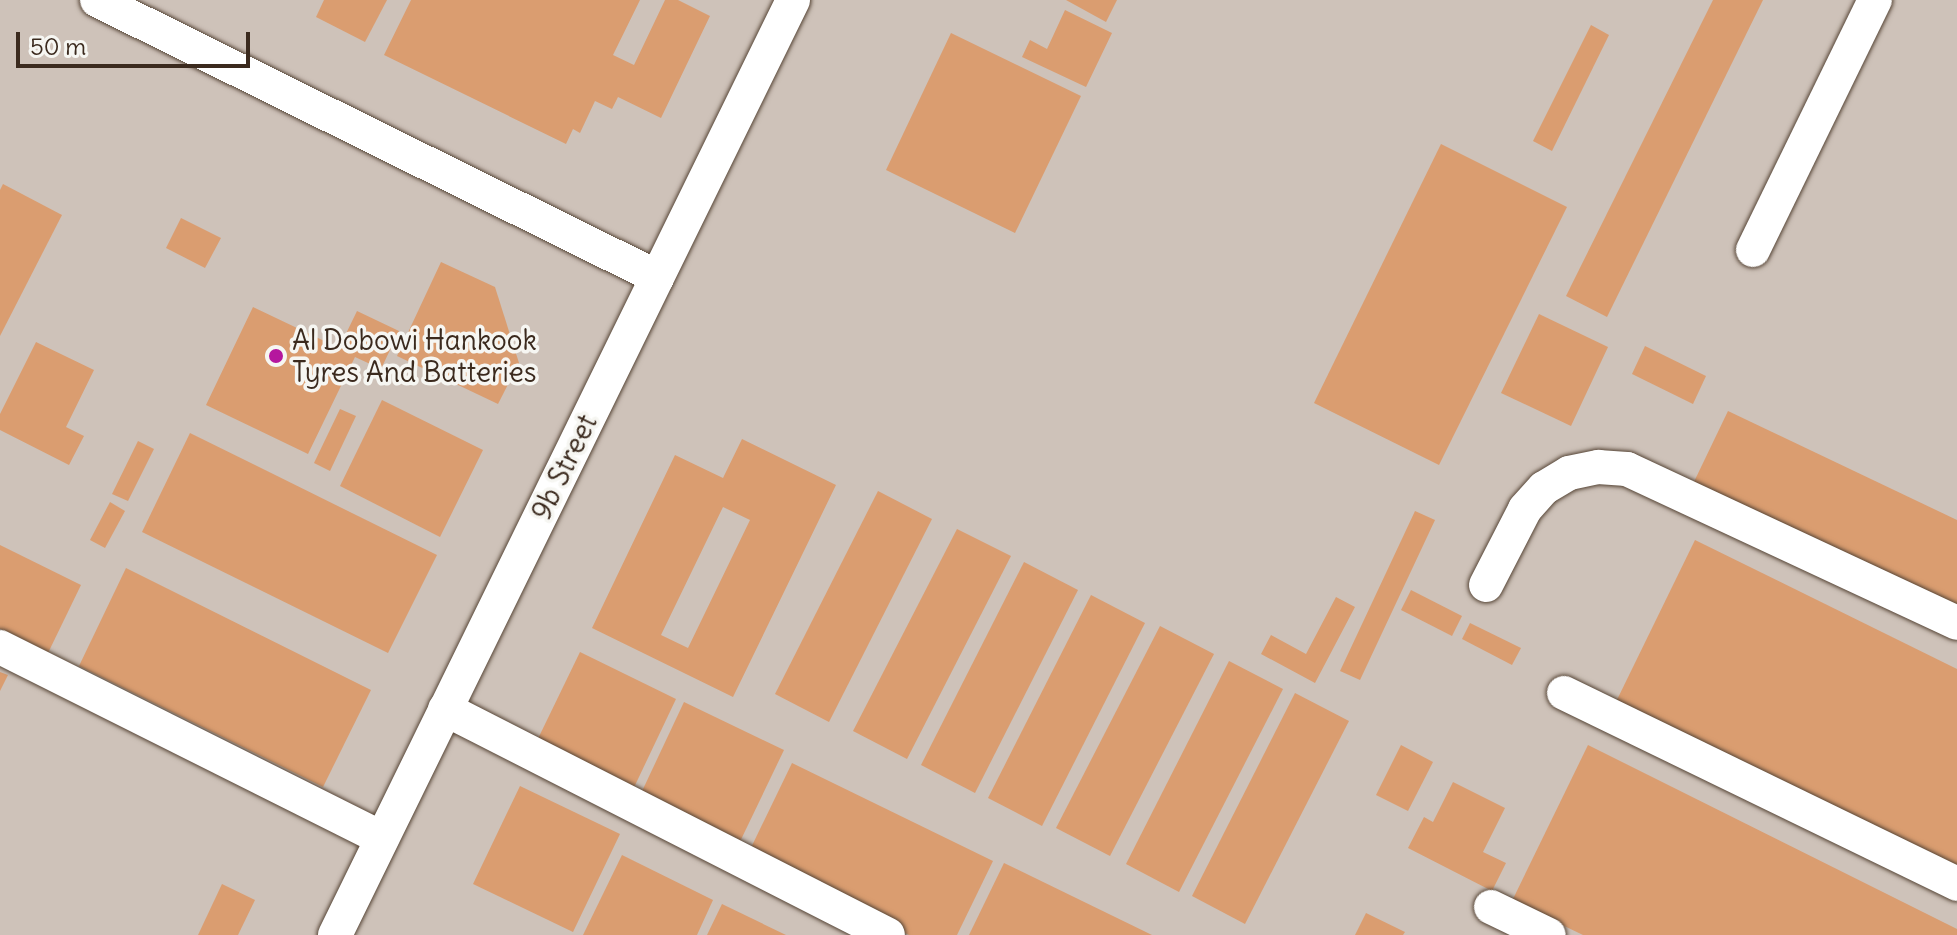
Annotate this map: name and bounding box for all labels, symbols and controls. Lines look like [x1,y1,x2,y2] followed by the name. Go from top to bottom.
[20,16,254,66] scale bar
[30,31,86,61] text: 50 m
[292,323,537,389] place label: Al Dobowi Hankook Tyres And Batteries
[267,347,285,365] marker: Al Dobowi Hankook Tyres And Batteries
[524,409,604,525] street label: 9b Street

